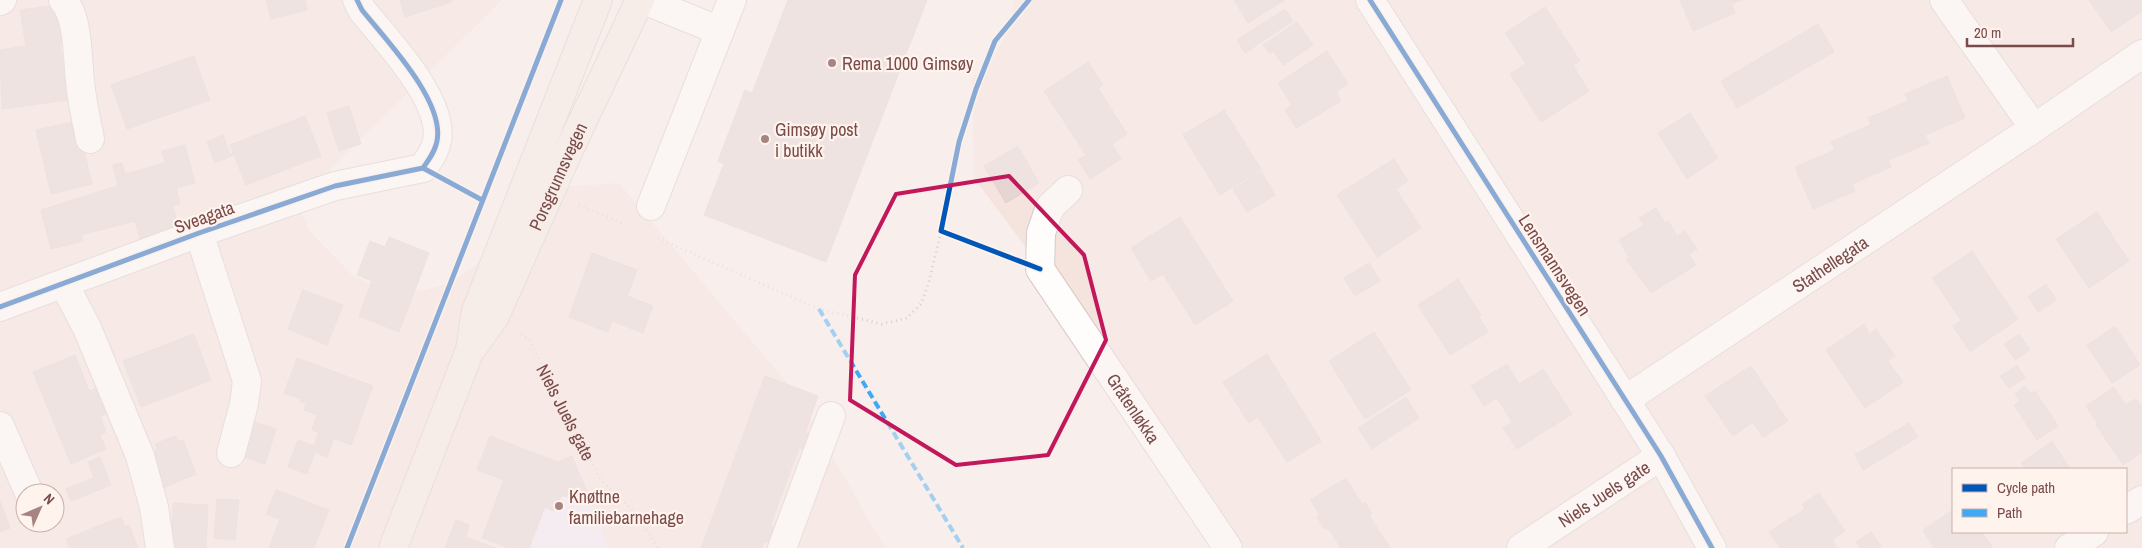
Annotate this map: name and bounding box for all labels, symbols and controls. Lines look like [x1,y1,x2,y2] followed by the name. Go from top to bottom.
[1967,15,2073,47] scale bar
[1974,22,2001,43] text: 20 m
[842,51,974,76] place label: Rema 1000 Gimsøy
[826,57,838,69] marker: Rema 1000 Gimsøy
[775,117,858,163] place label: Gimsøy post i butikk
[522,118,593,234] street label: Porsgrunnsvegen
[759,133,771,145] marker: Gimsøy post i butikk
[170,195,238,239] street label: Sveagata
[1513,209,1597,321] street label: Lensmannsvegen
[1787,229,1873,298] street label: Stathellegata
[531,360,601,464] street label: Niels Juels gate
[1101,368,1166,448] street label: Gråtenløkka
[1553,454,1655,533] street label: Niels Juels gate
[1952,468,2127,533] legend
[1997,477,2055,498] text: Cycle path
[15,483,65,533] north arrow
[569,484,684,530] place label: Knøttne familiebarnehage
[40,490,58,508] text: N
[553,500,565,512] marker: Knøttne familiebarnehage
[1997,502,2022,523] text: Path

